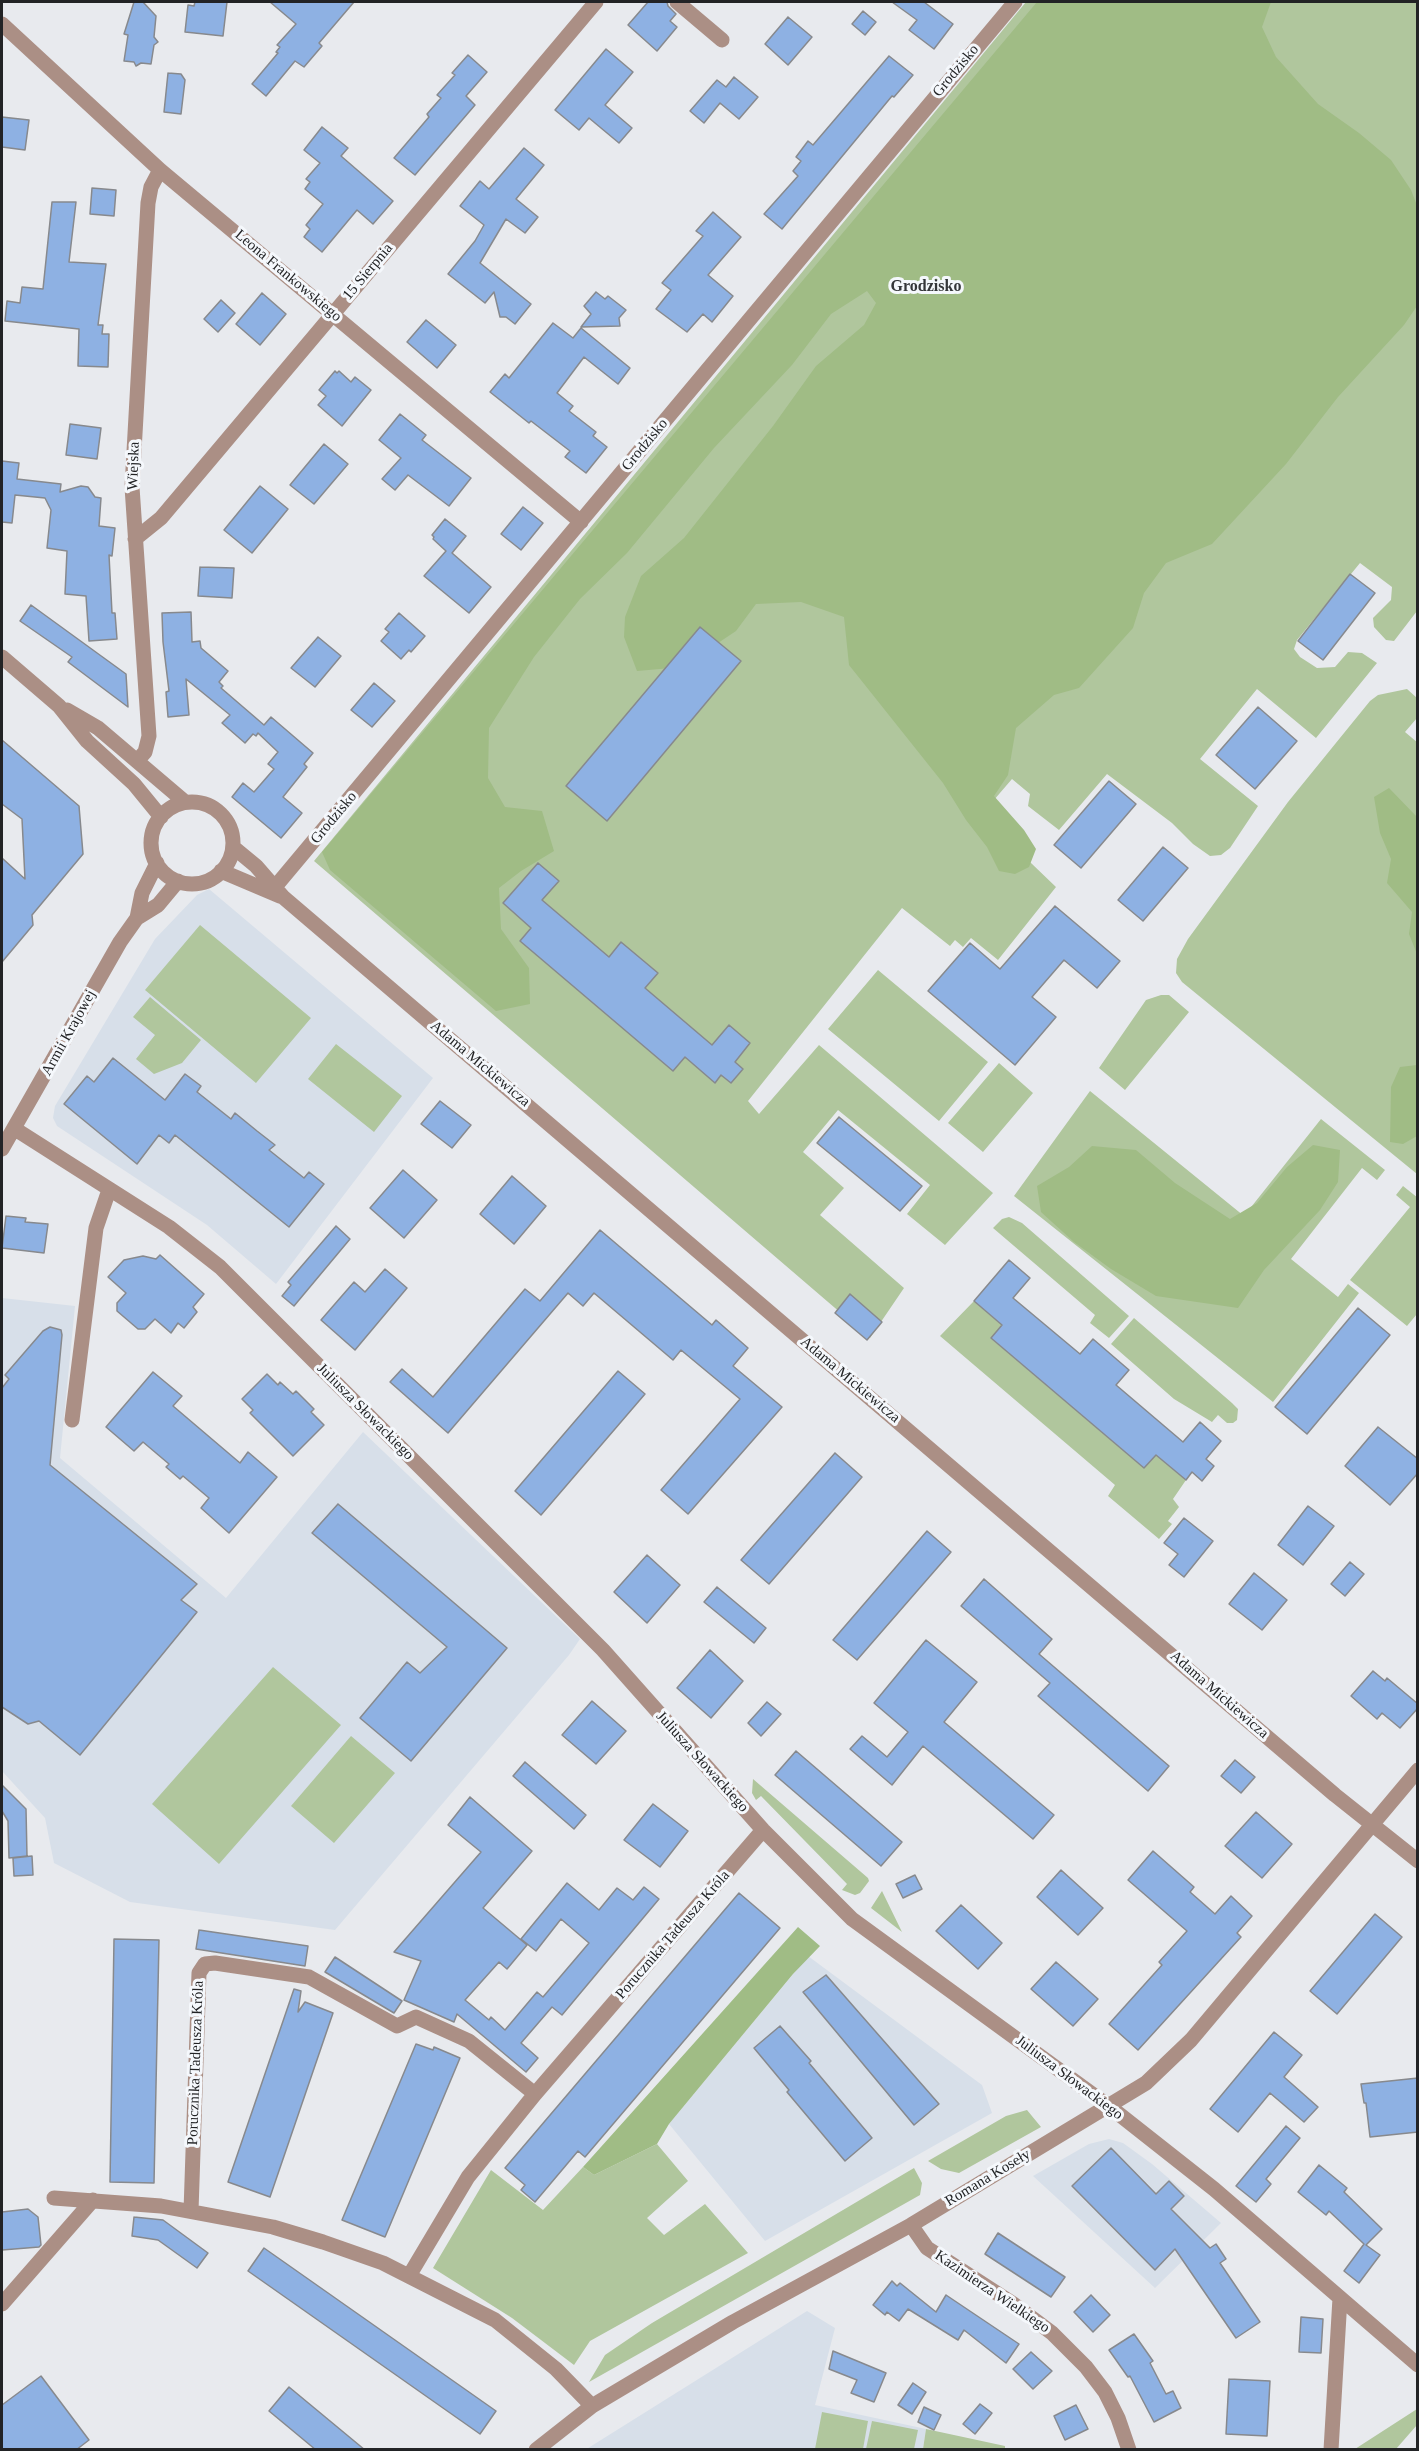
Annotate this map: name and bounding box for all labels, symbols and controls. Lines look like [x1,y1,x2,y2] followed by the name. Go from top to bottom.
[929,41,983,101] street label: Grodzisko
[231,226,345,326] street label: Leona Frankowskiego
[339,240,397,304] street label: 15 Sierpnia
[891,277,961,297] district label: Grodzisko
[618,415,672,475] street label: Grodzisko
[124,441,144,491] street label: Wiejska
[307,788,361,848] street label: Grodzisko
[38,987,100,1079] street label: Armii Krajowej
[427,1017,533,1111] street label: Adama Mickiewicza
[797,1333,903,1427] street label: Adama Mickiewicza
[313,1360,417,1464] street label: Juliusza Słowackiego
[1166,1647,1272,1743] street label: Adama Mickiewicza
[652,1708,752,1816] street label: Juliusza Słowackiego
[612,1867,734,2003] street label: Porucznika Tadeusza Króla
[184,1980,208,2146] street label: Porucznika Tadeusza Króla
[1012,2032,1126,2124] street label: Juliusza Słowackiego
[942,2146,1034,2210] street label: Romana Koseły
[931,2247,1053,2337] street label: Kazimierza Wielkiego

